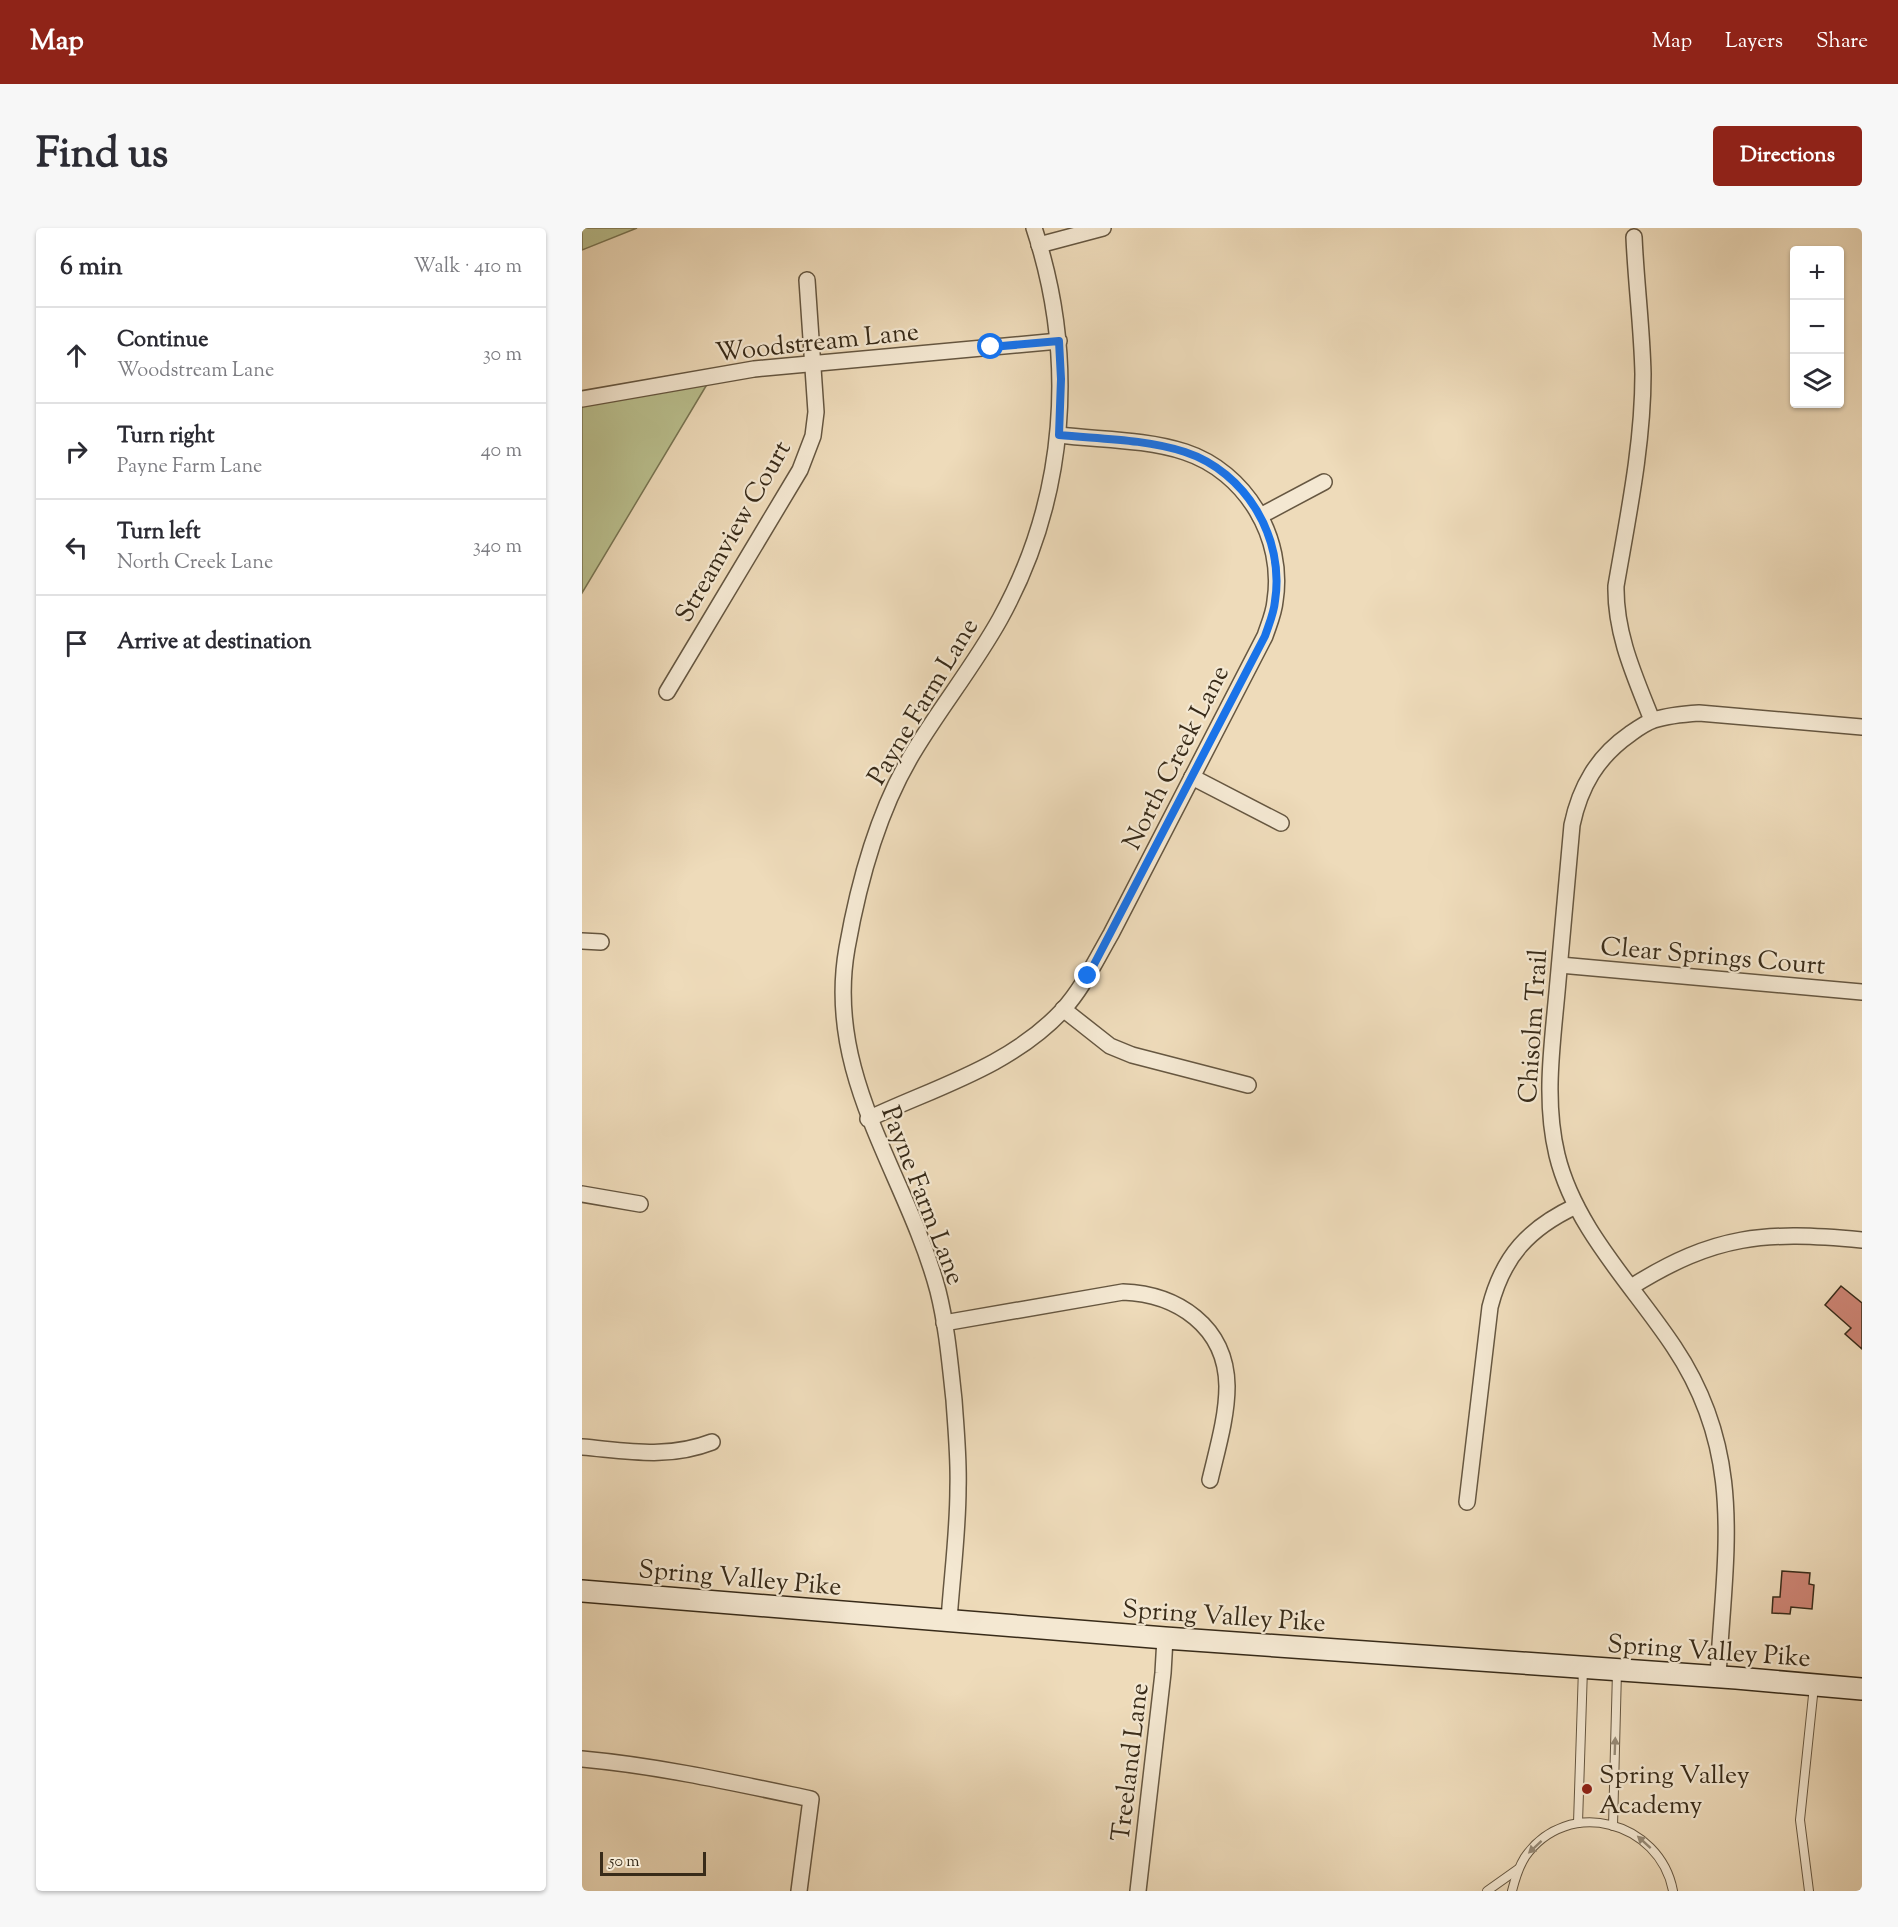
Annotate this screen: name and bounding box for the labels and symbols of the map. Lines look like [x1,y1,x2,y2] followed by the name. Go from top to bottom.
[714,314,921,373] street label: Woodstream Lane
[977,333,1003,359] route start
[667,434,801,630] street label: Streamview Court
[860,612,989,793] street label: Payne Farm Lane
[1115,659,1240,857] street label: North Creek Lane
[1599,929,1827,986] street label: Clear Springs Court
[1511,948,1558,1105] street label: Chisolm Trail
[1074,962,1100,988] route end
[871,1101,973,1291] street label: Payne Farm Lane
[637,1552,843,1607] street label: Spring Valley Pike
[1121,1592,1327,1643] street label: Spring Valley Pike
[1606,1627,1812,1678] street label: Spring Valley Pike
[1103,1681,1160,1844] street label: Treeland Lane
[1611,1737,1620,1756] one-way arrow
[1599,1758,1750,1825] place label: Spring Valley Academy
[1580,1782,1594,1796] marker: Spring Valley Academy
[1637,1835,1652,1849] one-way arrow
[1528,1840,1542,1854] one-way arrow
[600,1849,706,1876] scale bar

